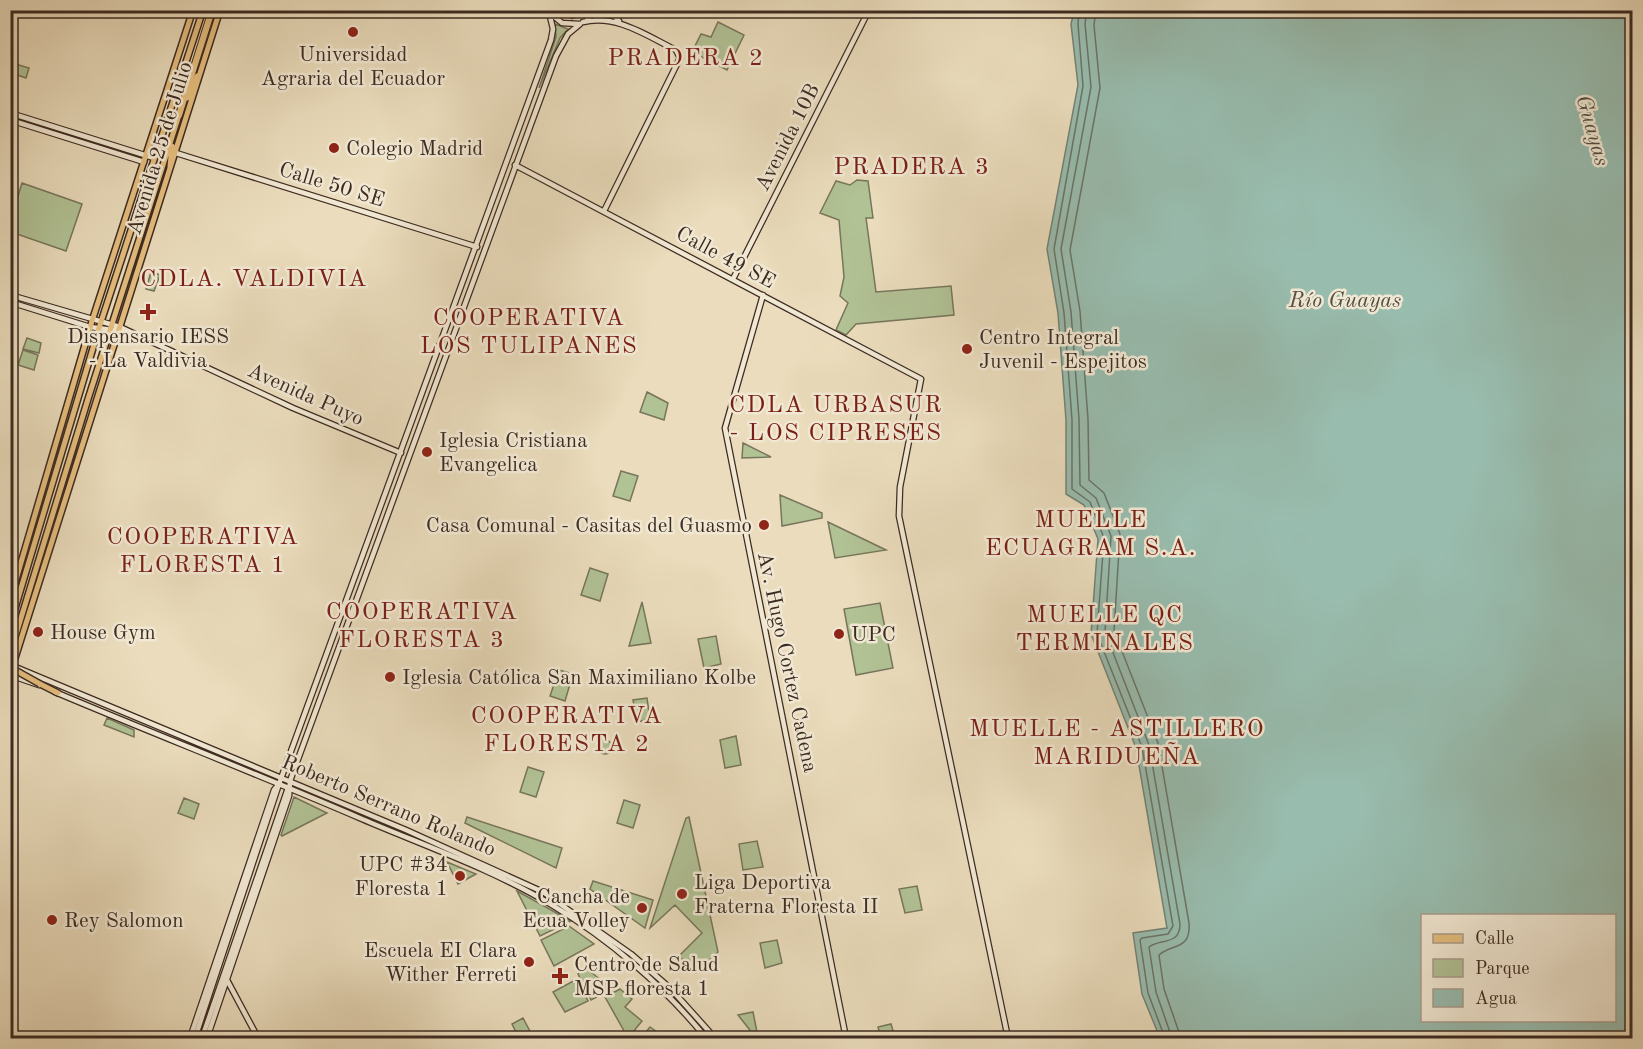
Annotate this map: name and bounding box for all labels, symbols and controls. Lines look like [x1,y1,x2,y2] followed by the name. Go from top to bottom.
[346,25,360,39] marker: Universidad Agraria del Ecuador
[261,45,446,90] place label: Universidad Agraria del Ecuador
[608,47,764,71] district label: PRADERA 2
[124,59,197,237] street label: Avenida 25 de Julio
[752,81,824,195] street label: Avenida 10B
[1571,92,1613,169] water label: Guayas
[346,139,483,160] place label: Colegio Madrid
[327,141,341,155] marker: Colegio Madrid
[834,156,990,180] district label: PRADERA 3
[276,159,387,211] street label: Calle 50 SE
[672,223,778,293] street label: Calle 49 SE
[140,268,368,292] district label: CDLA. VALDIVIA
[1288,290,1401,312] water label: Río Guayas
[139,303,157,321] marker: Dispensario IESS - La Valdivia
[420,307,638,359] district label: COOPERATIVA LOS TULIPANES
[67,327,229,372] place label: Dispensario IESS - La Valdivia
[979,328,1147,373] place label: Centro Integral Juvenil - Espejitos
[960,342,974,356] marker: Centro Integral Juvenil - Espejitos
[244,360,367,430] street label: Avenida Puyo
[729,394,943,446] district label: CDLA URBASUR - LOS CIPRESES
[439,431,588,476] place label: Iglesia Cristiana Evangelica
[420,445,434,459] marker: Iglesia Cristiana Evangelica
[985,509,1197,561] district label: MUELLE ECUAGRAM S.A.
[426,516,752,537] place label: Casa Comunal - Casitas del Guasmo
[757,518,771,532] marker: Casa Comunal - Casitas del Guasmo
[107,526,299,578] district label: COOPERATIVA FLORESTA 1
[753,550,820,775] street label: Av. Hugo Cortez Cadena
[326,601,518,653] district label: COOPERATIVA FLORESTA 3
[1015,604,1195,656] district label: MUELLE QC TERMINALES
[50,623,156,644] place label: House Gym
[31,625,45,639] marker: House Gym
[851,625,896,646] place label: UPC
[832,627,846,641] marker: UPC
[402,668,756,689] place label: Iglesia Católica San Maximiliano Kolbe
[383,670,397,684] marker: Iglesia Católica San Maximiliano Kolbe
[471,705,663,757] district label: COOPERATIVA FLORESTA 2
[969,718,1265,770] district label: MUELLE - ASTILLERO MARIDUEÑA
[278,752,498,861] street label: Roberto Serrano Rolando
[355,855,448,900] place label: UPC #34 Floresta 1
[453,869,467,883] marker: UPC #34 Floresta 1
[694,873,878,918] place label: Liga Deportiva Fraterna Floresta II
[522,887,630,932] place label: Cancha de Ecua Volley
[675,887,689,901] marker: Liga Deportiva Fraterna Floresta II
[635,901,649,915] marker: Cancha de Ecua Volley
[64,911,184,932] place label: Rey Salomon
[45,913,59,927] marker: Rey Salomon
[1421,914,1616,1022] legend
[1475,930,1514,948] text: Calle
[364,941,517,986] place label: Escuela EI Clara Wither Ferreti
[522,955,536,969] marker: Escuela EI Clara Wither Ferreti
[574,955,719,1000] place label: Centro de Salud MSP floresta 1
[1475,960,1530,978] text: Parque
[551,967,569,985] marker: Centro de Salud MSP floresta 1
[1475,990,1517,1008] text: Agua

